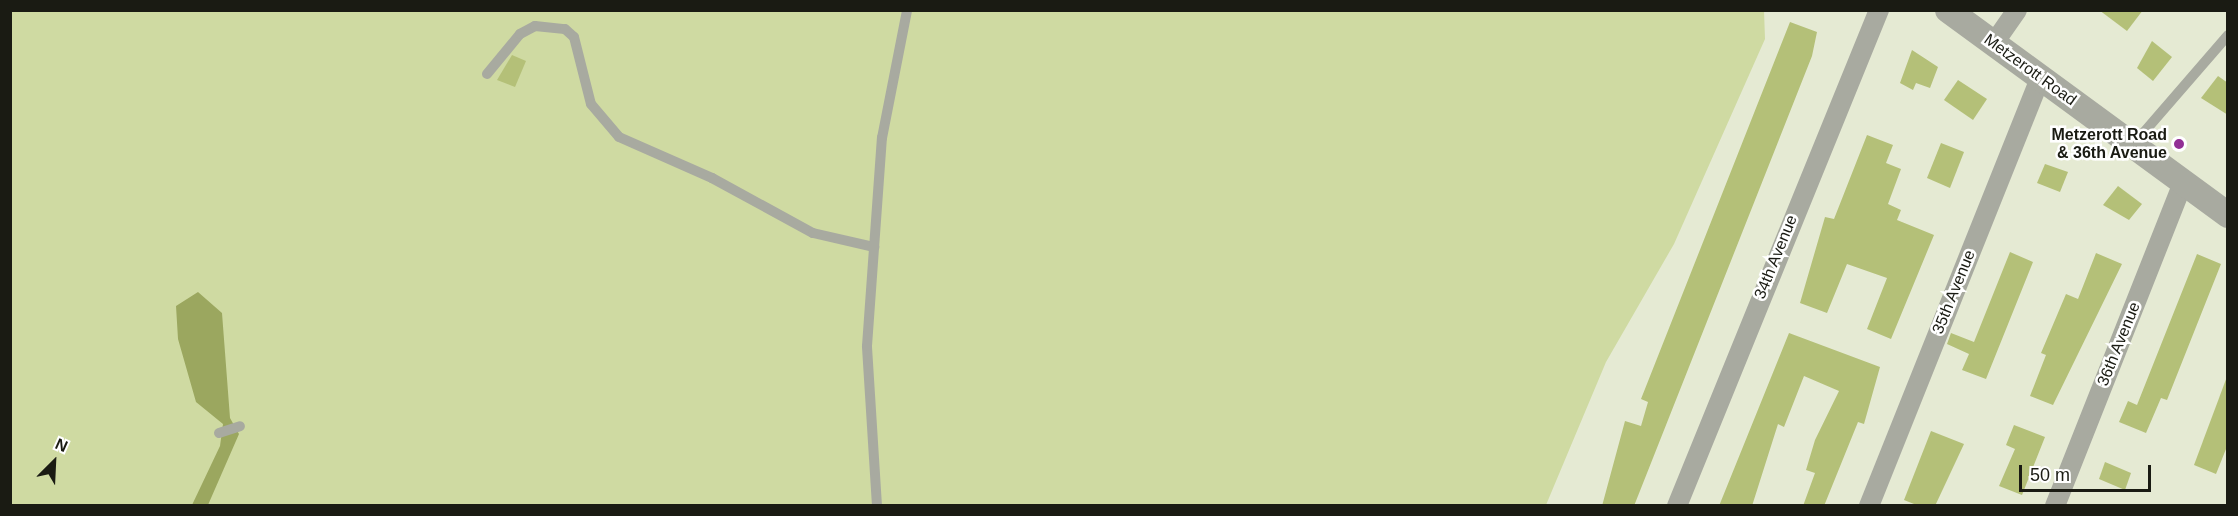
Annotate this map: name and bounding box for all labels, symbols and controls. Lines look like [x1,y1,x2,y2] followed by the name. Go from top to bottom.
[1980,30,2080,110] street label: Metzerott Road
[2051,125,2167,163] place label: Metzerott Road & 36th Avenue
[2172,137,2186,151] marker: Metzerott Road & 36th Avenue
[1750,212,1802,302] street label: 34th Avenue
[1928,247,1980,337] street label: 35th Avenue
[2093,299,2145,389] street label: 36th Avenue
[24,432,84,492] north arrow
[53,435,70,455] text: N
[2022,453,2154,491] scale bar
[2030,465,2070,485] text: 50 m

